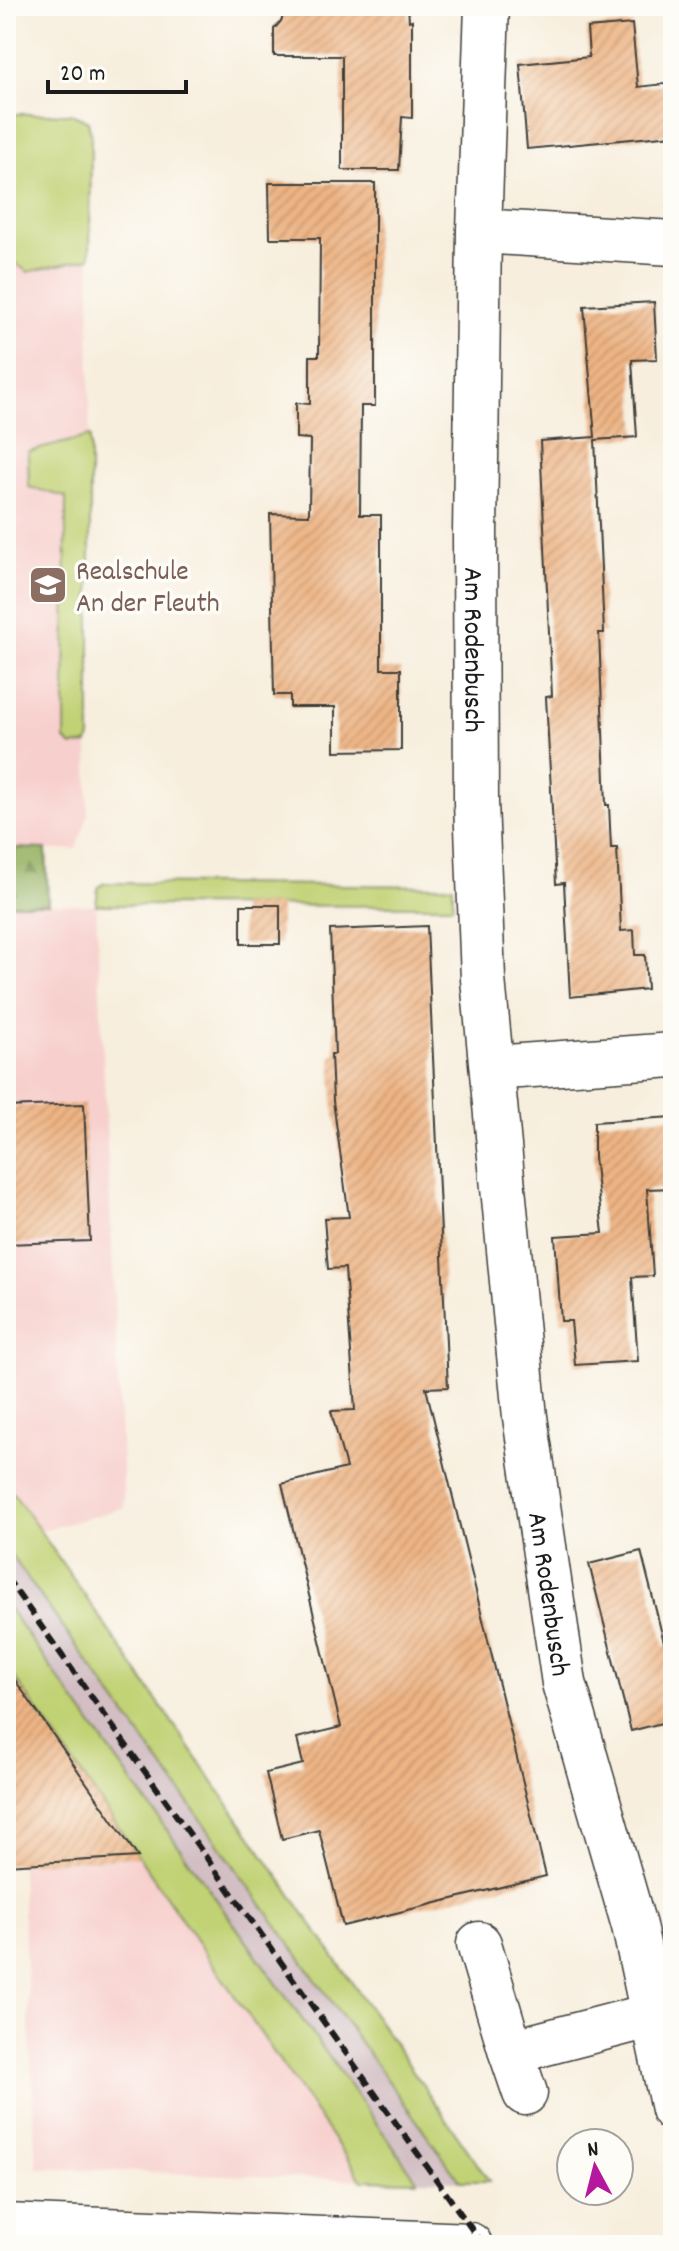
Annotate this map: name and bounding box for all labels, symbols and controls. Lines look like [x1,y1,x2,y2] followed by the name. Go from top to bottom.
[48,44,186,94] scale bar
[60,58,106,92] text: 20 m
[76,554,220,626] place label: Realschule An der Fleuth
[27,564,69,606] school or university icon: Realschule An der Fleuth
[450,567,491,733] street label: Am Rodenbusch
[514,1510,578,1679] street label: Am Rodenbusch
[555,2127,635,2207] north arrow
[586,2135,600,2167] text: N

